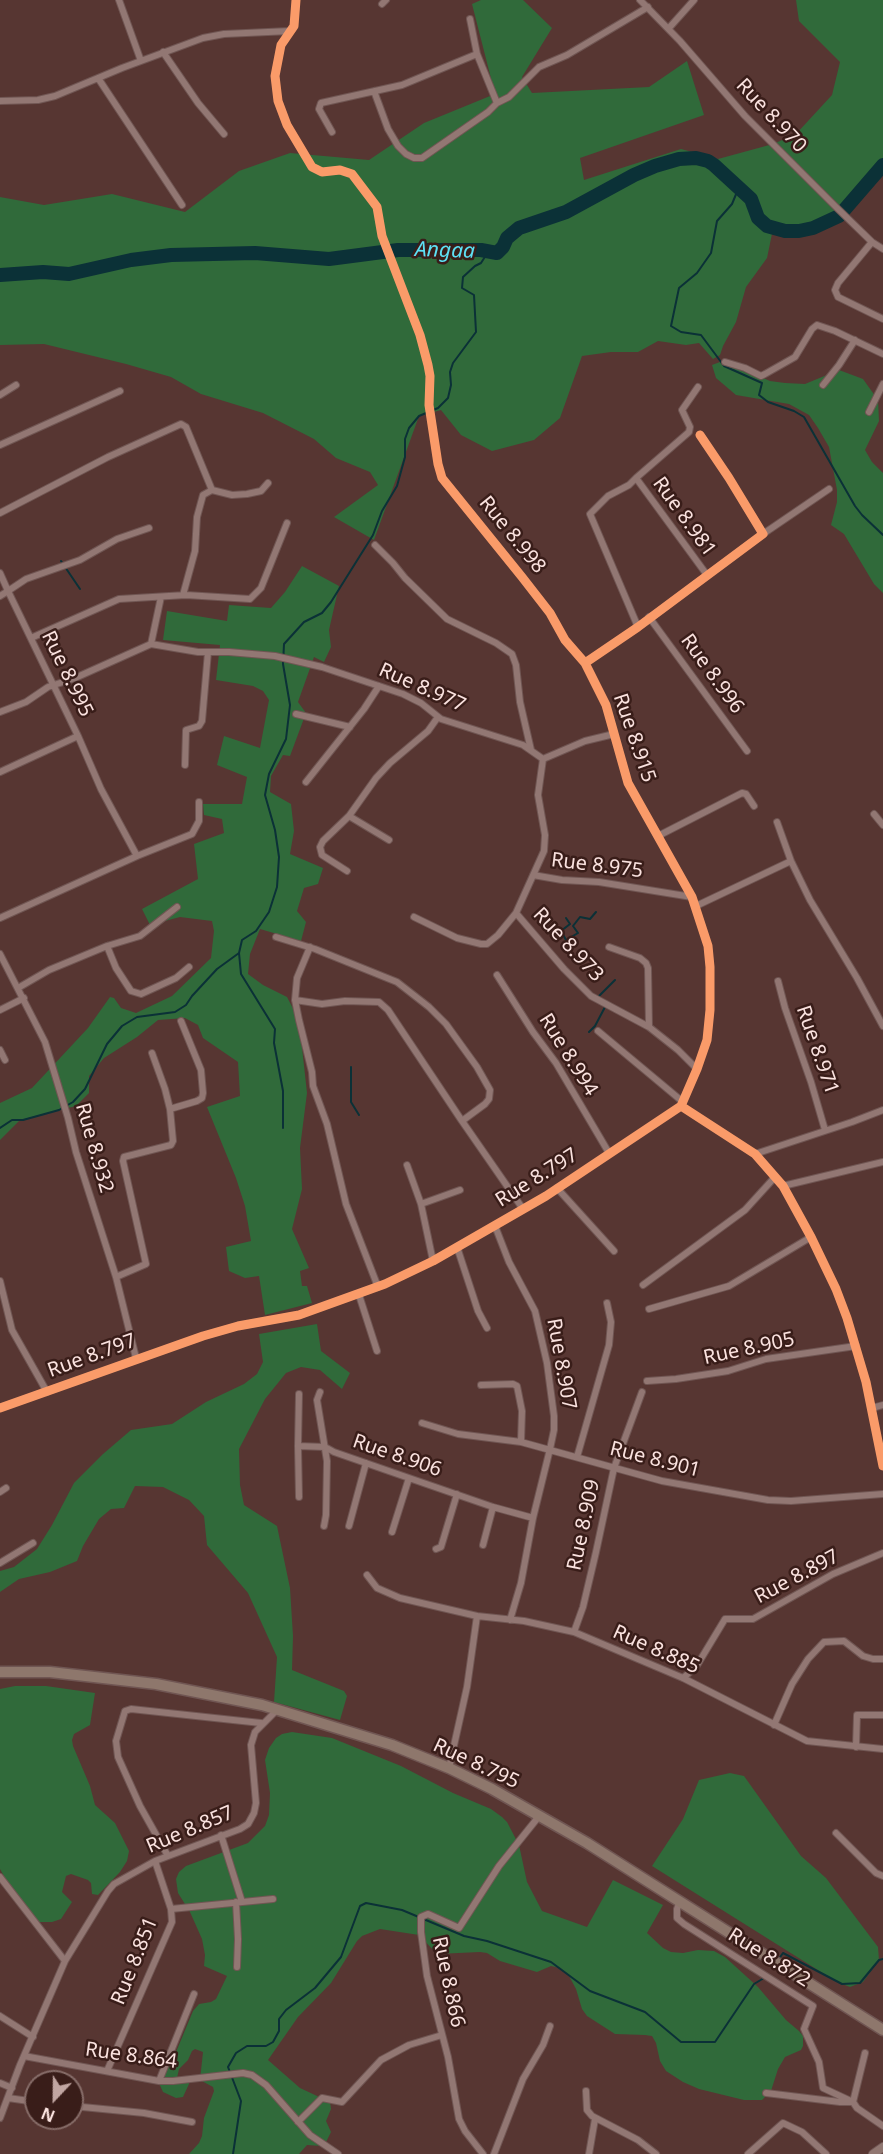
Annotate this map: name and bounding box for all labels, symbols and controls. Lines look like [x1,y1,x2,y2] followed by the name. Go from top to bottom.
[731,74,811,158] street label: Rue 8.970
[415,237,475,265] water label: Angaa
[647,473,721,561] street label: Rue 8.981
[474,492,550,578] street label: Rue 8.998
[36,627,98,721] street label: Rue 8.995
[675,630,749,718] street label: Rue 8.996
[375,658,469,718] street label: Rue 8.977
[608,690,660,786] street label: Rue 8.915
[550,848,644,884] street label: Rue 8.975
[528,903,608,987] street label: Rue 8.973
[791,1002,843,1098] street label: Rue 8.971
[533,1009,603,1101] street label: Rue 8.994
[70,1100,118,1196] street label: Rue 8.932
[491,1143,583,1213] street label: Rue 8.797
[541,1316,581,1412] street label: Rue 8.907
[701,1328,797,1370] street label: Rue 8.905
[44,1329,140,1383] street label: Rue 8.797
[349,1430,445,1482] street label: Rue 8.906
[607,1437,703,1483] street label: Rue 8.901
[563,1477,605,1573] street label: Rue 8.909
[751,1545,843,1609] street label: Rue 8.897
[609,1620,703,1680] street label: Rue 8.885
[429,1734,523,1794] street label: Rue 8.795
[143,1801,237,1859] street label: Rue 8.857
[107,1914,163,2008] street label: Rue 8.851
[723,1923,815,1993] street label: Rue 8.872
[427,1934,469,2030] street label: Rue 8.866
[84,2038,178,2074] street label: Rue 8.864
[24,2070,84,2130] north arrow
[38,2102,58,2127] text: N

